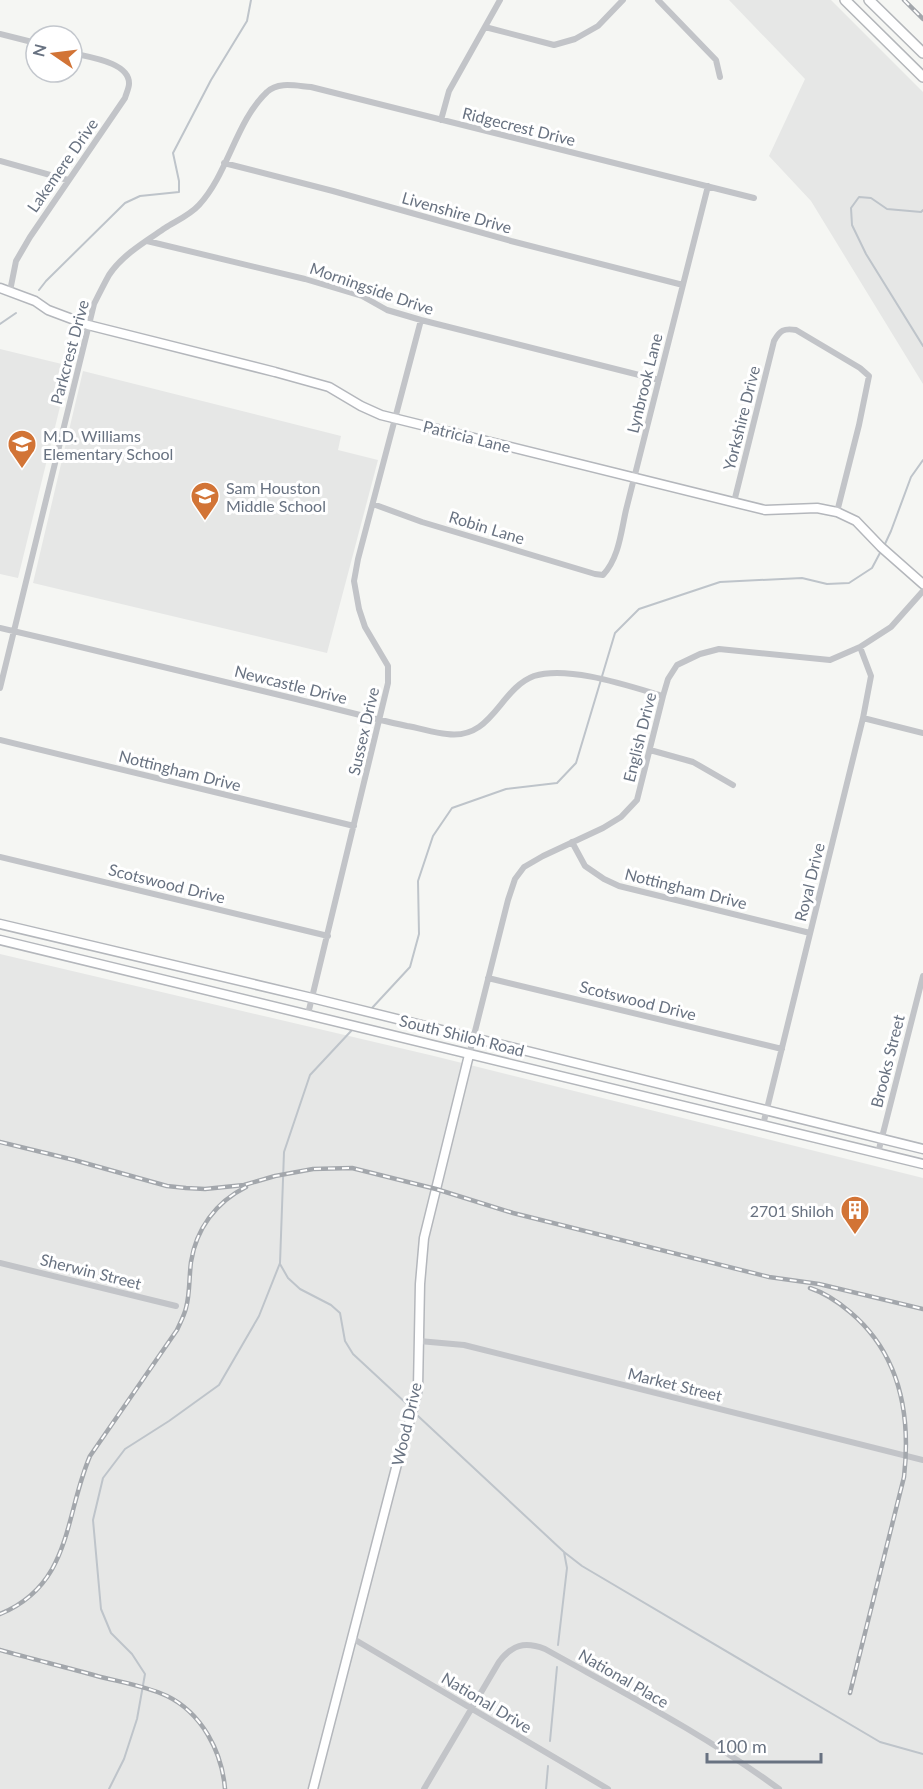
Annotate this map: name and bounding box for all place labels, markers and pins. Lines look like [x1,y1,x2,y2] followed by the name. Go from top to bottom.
[43,426,173,463] place label: M.D. Williams Elementary School
[6,428,38,470] school or university icon: M.D. Williams Elementary School
[226,478,326,515] place label: Sam Houston Middle School
[189,480,221,522] school or university icon: Sam Houston Middle School
[839,1194,871,1236] building icon: 2701 Shiloh
[750,1201,834,1220] place label: 2701 Shiloh

